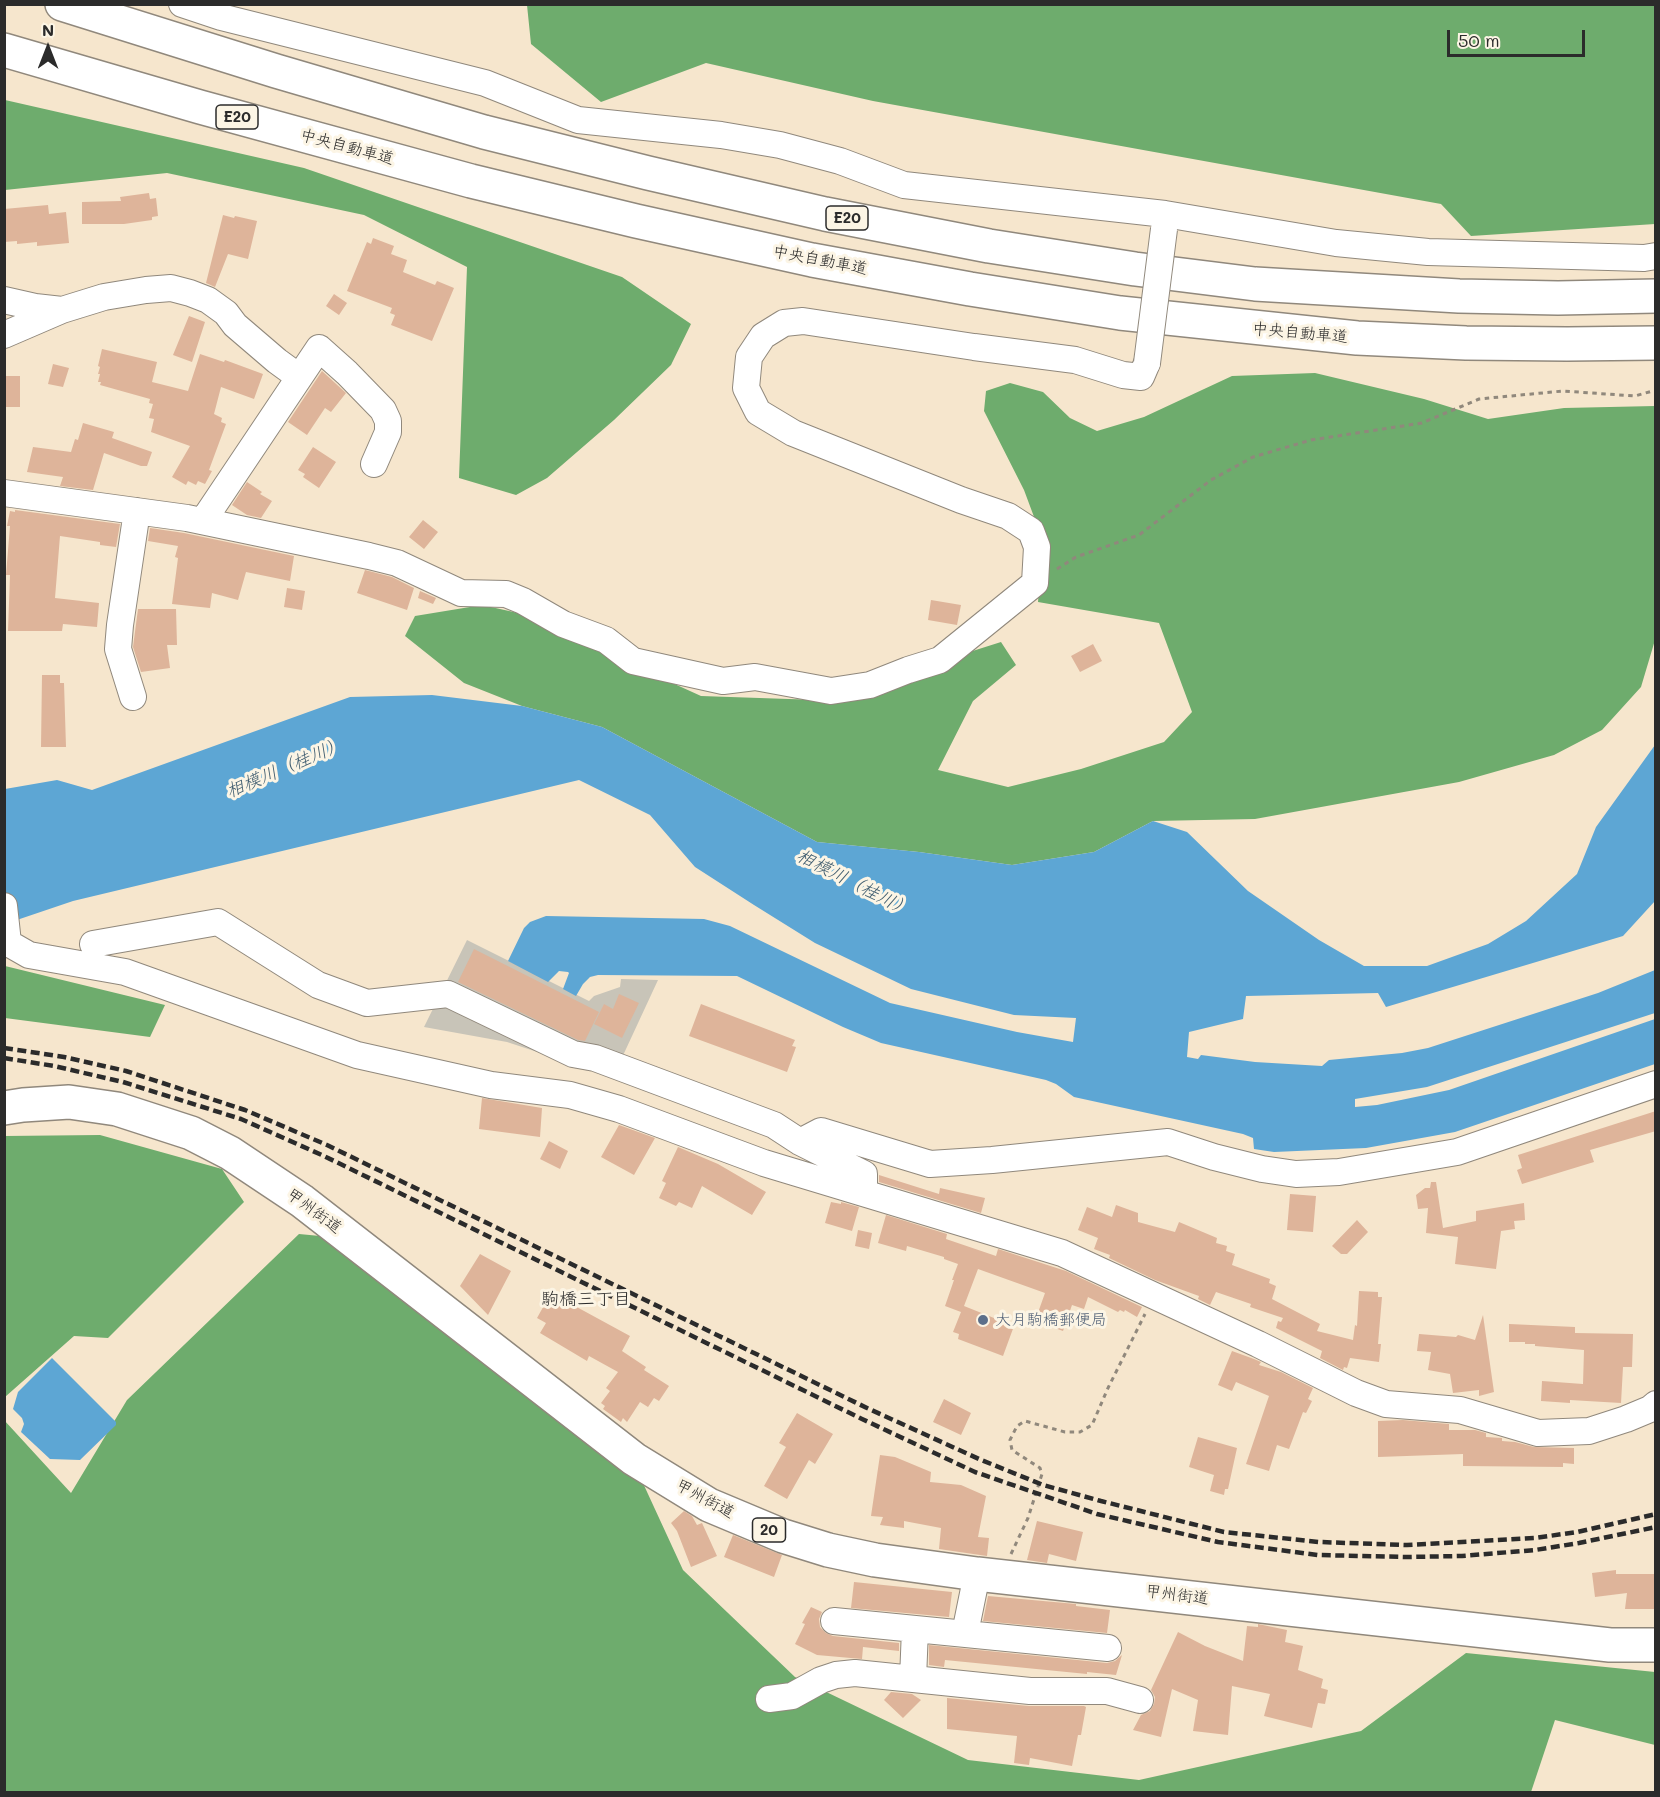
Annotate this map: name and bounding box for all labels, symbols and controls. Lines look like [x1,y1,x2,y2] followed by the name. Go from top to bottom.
[18,18,78,78] north arrow
[1450,18,1588,56] scale bar
[42,19,54,40] text: N
[1458,28,1500,52] text: 50 m
[216,105,258,129] road number: E20
[298,125,396,169] street label: 中央自動車道
[826,206,868,230] road number: E20
[771,241,869,279] street label: 中央自動車道
[1251,319,1349,347] street label: 中央自動車道
[223,733,347,803] water label: 相模川（桂川）
[793,845,915,921] water label: 相模川（桂川）
[282,1184,346,1238] street label: 甲州街道
[541,1288,631,1310] district label: 駒橋三丁目
[995,1310,1107,1330] place label: 大月駒橋郵便局
[976,1313,990,1327] marker: 大月駒橋郵便局
[672,1476,738,1522] street label: 甲州街道
[752,1518,786,1542] road number: 20
[1144,1582,1210,1608] street label: 甲州街道

